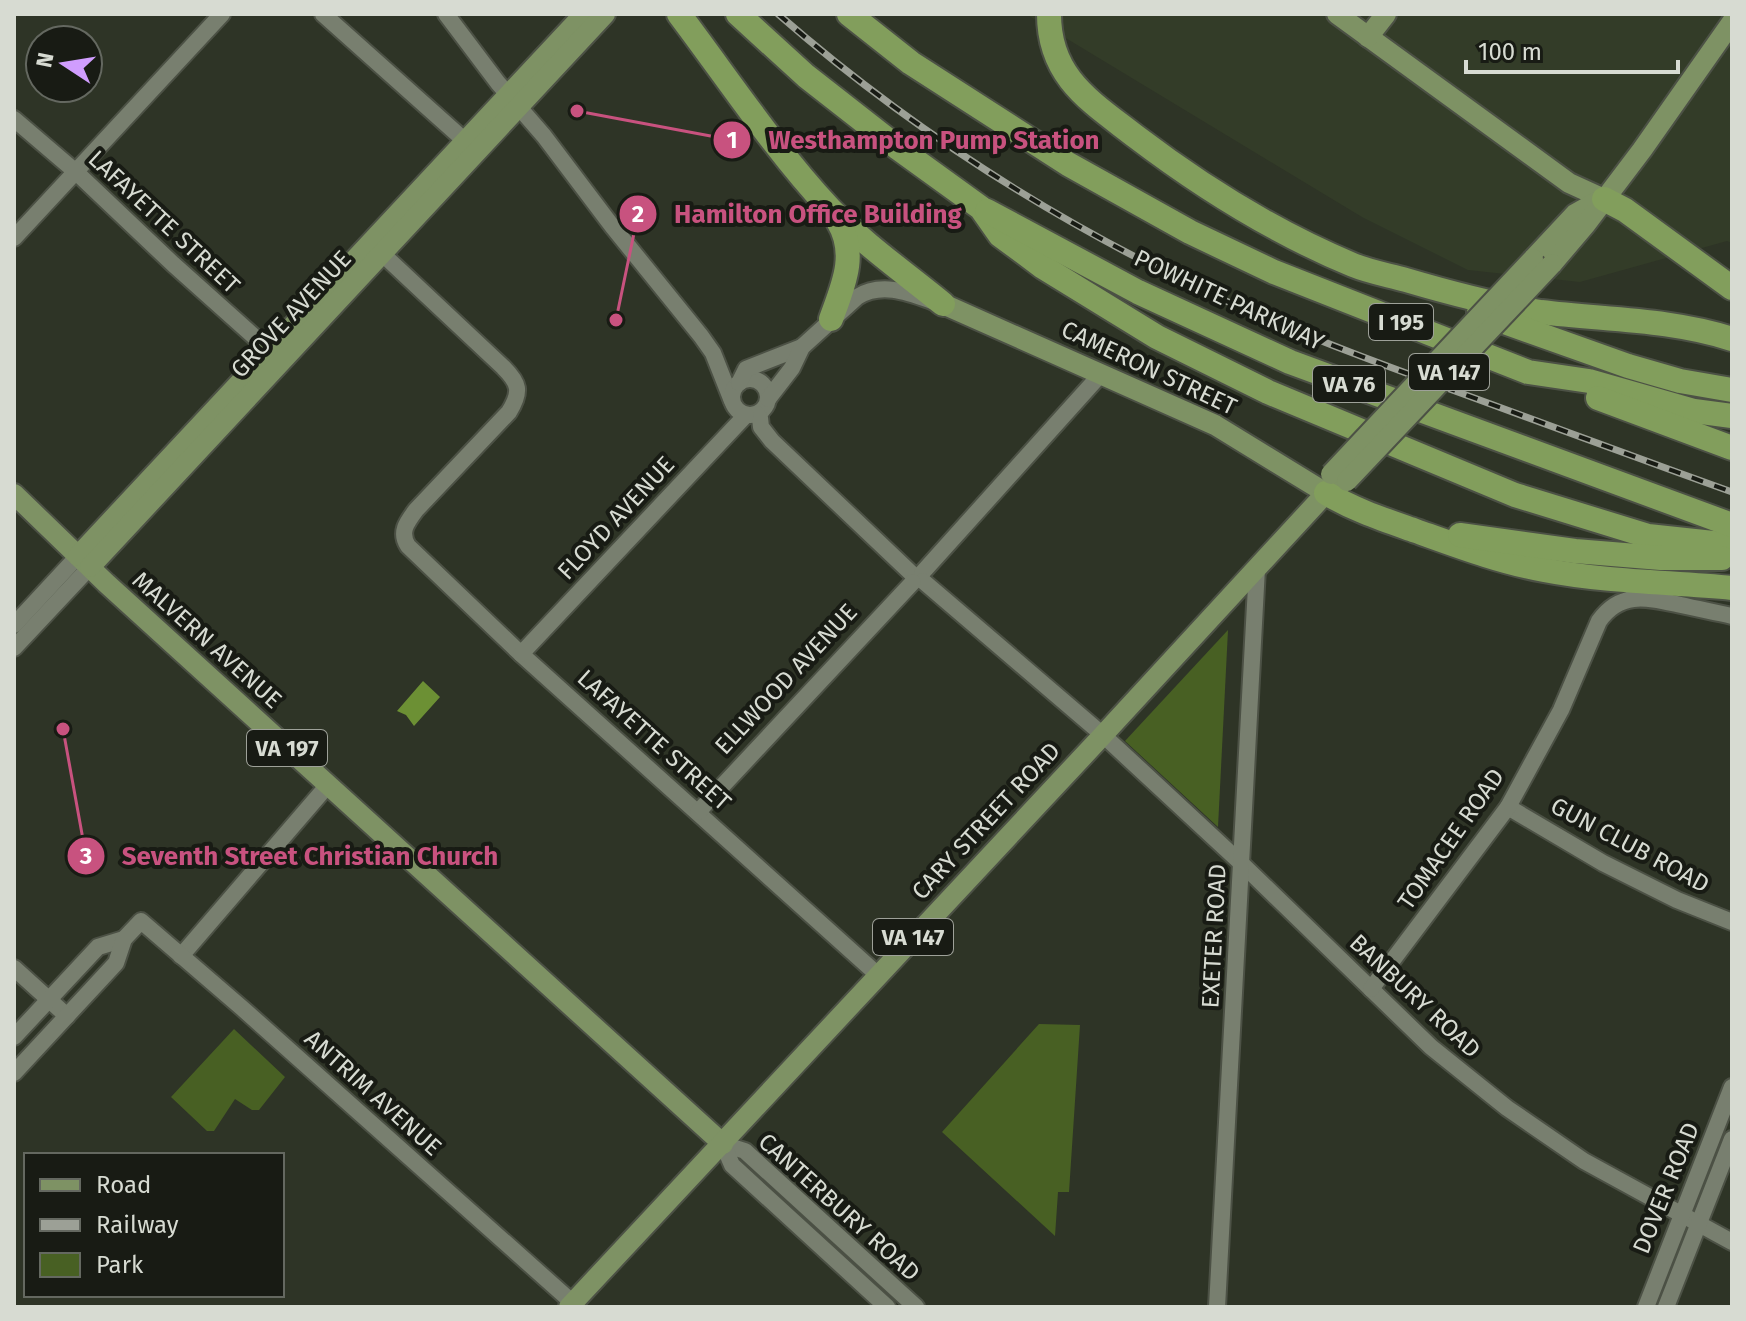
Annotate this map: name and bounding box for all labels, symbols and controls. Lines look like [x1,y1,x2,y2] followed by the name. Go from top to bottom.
[24,24,104,104] north arrow
[1466,24,1678,74] scale bar
[1478,38,1542,66] text: 100 m
[30,50,60,70] text: N
[712,115,1115,165] callout: Westhampton Pump Station
[768,125,1100,156] text: Westhampton Pump Station
[726,126,738,154] text: 1
[83,145,246,300] street label: LAFAYETTE STREET
[618,189,978,239] callout: Hamilton Office Building
[674,199,963,230] text: Hamilton Office Building
[632,200,644,228] text: 2
[1130,244,1329,357] street label: POWHITE PARKWAY
[225,245,357,383] street label: GROVE AVENUE
[1369,304,1433,340] road number: I 195
[1057,315,1242,421] street label: CAMERON STREET
[1409,354,1489,390] road number: VA 147
[1313,366,1385,402] road number: VA 76
[552,451,680,585] street label: FLOYD AVENUE
[127,566,287,714] street label: MALVERN AVENUE
[709,598,863,760] street label: ELLWOOD AVENUE
[572,664,737,817] street label: LAFAYETTE STREET
[247,730,327,766] road number: VA 197
[906,737,1066,905] street label: CARY STREET ROAD
[1392,763,1510,915] street label: TOMACEE ROAD
[1546,791,1714,899] street label: GUN CLUB ROAD
[66,831,514,881] callout: Seventh Street Christian Church
[122,841,498,872] text: Seventh Street Christian Church
[79,842,92,870] text: 3
[1196,863,1232,1009] street label: EXETER ROAD
[873,919,953,955] road number: VA 147
[1344,928,1486,1064] street label: BANBURY ROAD
[299,1024,447,1162] street label: ANTRIM AVENUE
[1627,1118,1705,1258] street label: DOVER ROAD
[753,1127,925,1287] street label: CANTERBURY ROAD
[24,1153,284,1297] legend
[96,1171,151,1199] text: Road
[96,1211,179,1239] text: Railway
[96,1251,144,1279] text: Park

